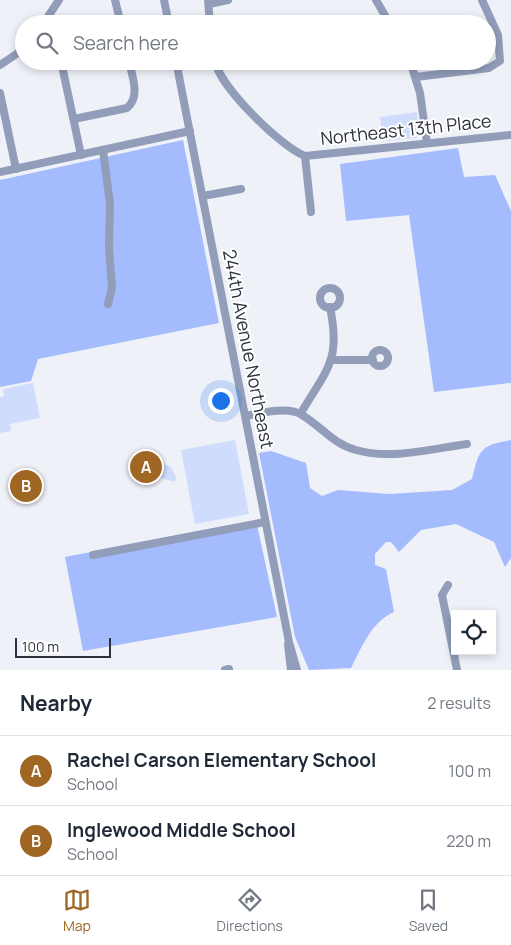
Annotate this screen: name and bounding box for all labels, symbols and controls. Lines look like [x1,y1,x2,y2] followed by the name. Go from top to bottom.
[15,15,496,70] search box
[33,29,61,57] icon: search
[73,30,179,56] text: Search here
[319,108,493,150] street label: Northeast 13th Place
[218,247,280,450] street label: 244th Avenue Northeast
[208,388,234,414] your location
[130,448,162,486] pin: A
[10,467,42,505] pin: B
[451,610,496,655] map controls
[451,610,496,655] button: locate
[15,635,111,658] scale bar
[22,637,59,656] text: 100 m
[20,689,92,717] text: Nearby
[427,692,491,714] text: 2 results
[67,747,376,773] text: Rachel Carson Elementary School
[31,760,41,782] text: A
[448,760,491,782] text: 100 m
[67,773,118,795] text: School
[67,817,296,843] text: Inglewood Middle School
[31,830,41,852] text: B
[446,830,491,852] text: 220 m
[67,843,118,865] text: School
[63,886,91,935] tab: Map
[217,886,283,935] tab: Directions
[409,886,448,935] tab: Saved

